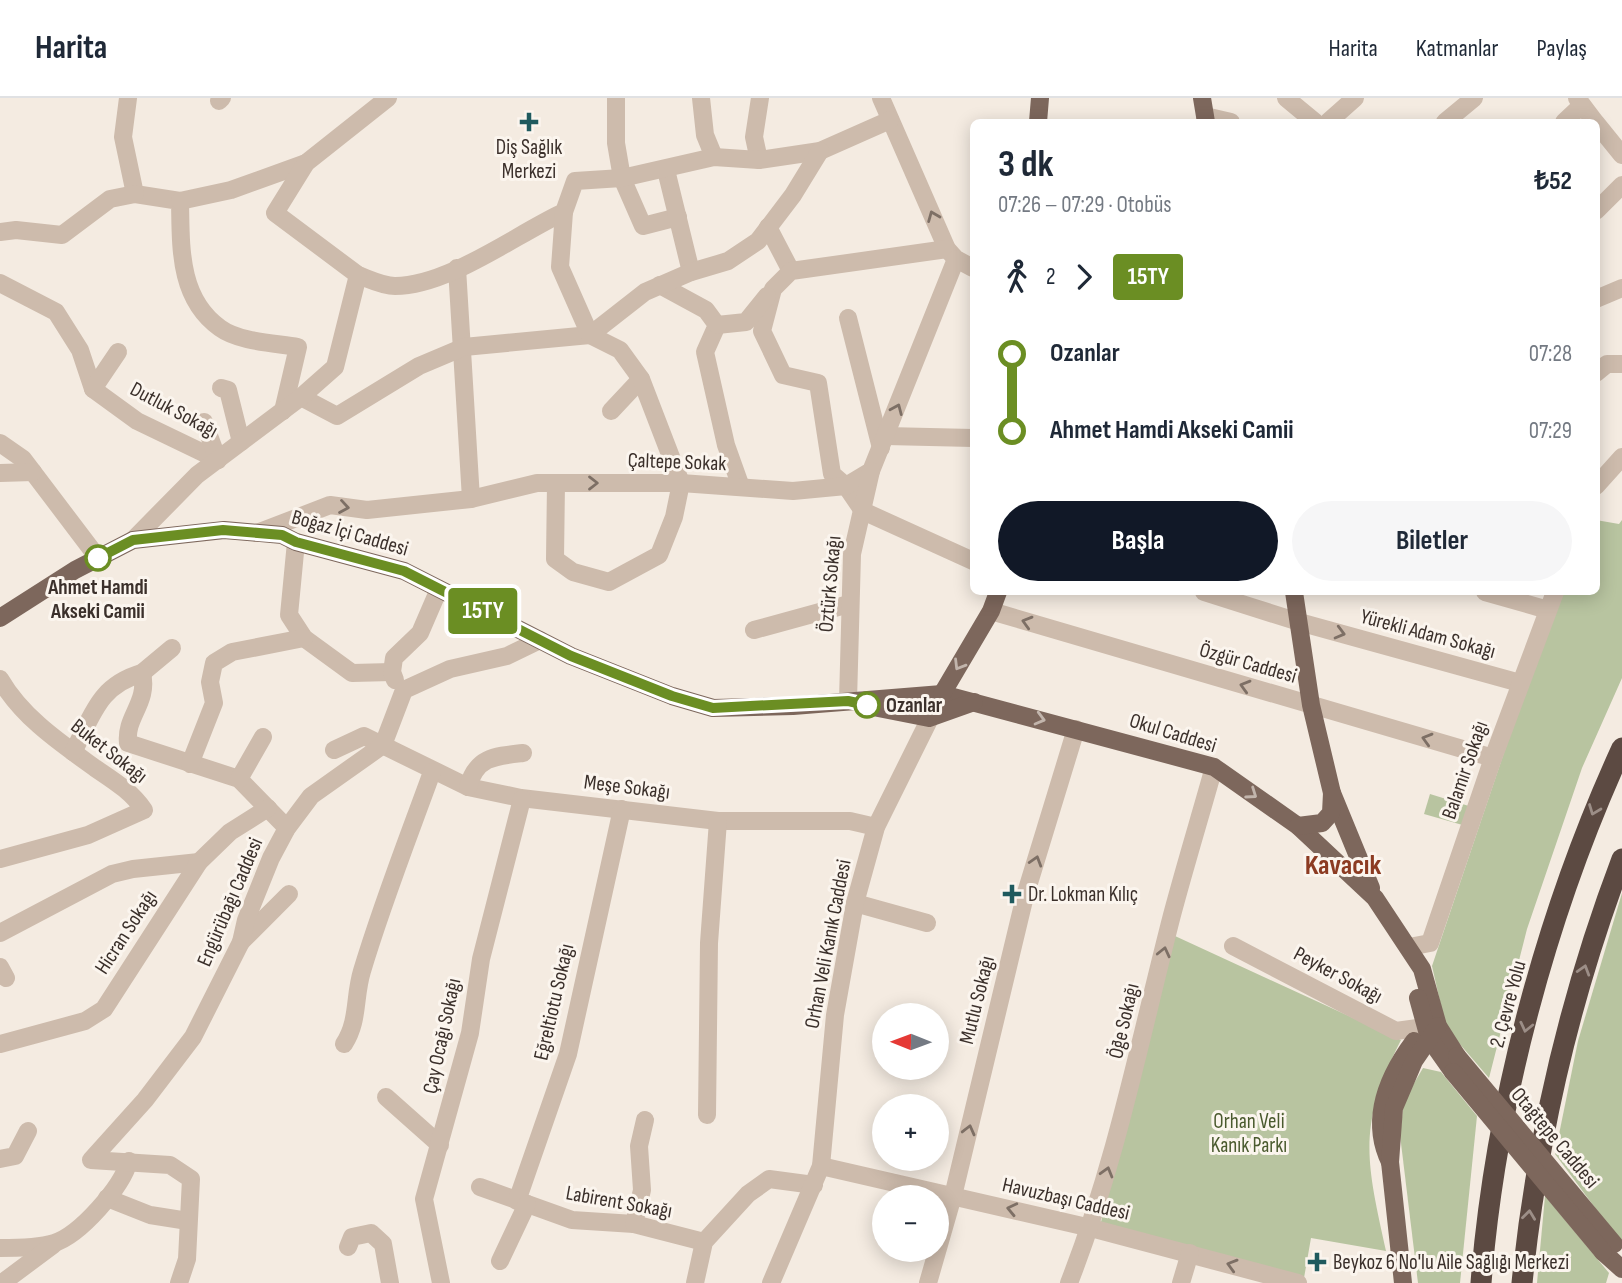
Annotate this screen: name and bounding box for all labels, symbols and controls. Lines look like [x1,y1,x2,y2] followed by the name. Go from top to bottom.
[35,28,107,68] text: Harita
[1328,34,1378,63] text: Harita
[1416,34,1499,63] text: Katmanlar
[1537,34,1587,63] text: Paylaş
[519,112,539,132] marker: Diş Sağlık Merkezi
[496,135,562,184] place label: Diş Sağlık Merkezi
[998,142,1054,187] text: 3 dk
[1534,166,1572,197] text: ₺52
[998,191,1172,219] text: 07:26 – 07:29 · Otobüs
[928,211,942,223] one-way arrow
[998,258,1036,296] icon: walk
[1065,258,1103,296] icon: forward
[1127,262,1169,291] text: 15TY
[1046,263,1055,291] text: 2
[1050,338,1120,369] text: Ozanlar
[1529,340,1572,368] text: 07:28
[126,377,222,443] street label: Dutluk Sokağı
[889,404,903,417] one-way arrow
[1050,415,1294,446] text: Ahmet Hamdi Akseki Camii
[1529,417,1572,445] text: 07:29
[627,448,727,476] street label: Çaltepe Sokak
[588,475,599,491] one-way arrow
[338,499,350,514] one-way arrow
[998,501,1278,581] button: Başla
[1292,501,1572,581] button: Biletler
[289,504,411,562] street label: Boğaz İçi Caddesi
[813,535,847,633] street label: Öztürk Sokağı
[85,545,111,571] marker: Ahmet Hamdi Akseki Camii
[47,575,148,624] place label: Ahmet Hamdi Akseki Camii
[434,588,532,634] line badge: 15TY
[462,596,504,625] text: 15TY
[1358,604,1498,664] street label: Yürekli Adam Sokağı
[1021,615,1033,630] one-way arrow
[1334,625,1346,640] one-way arrow
[1197,637,1299,689] street label: Özgür Caddesi
[955,657,968,670] one-way arrow
[1239,679,1251,694] one-way arrow
[854,692,880,718] marker: Ozanlar
[886,693,943,718] place label: Ozanlar
[1126,708,1220,758] street label: Okul Caddesi
[1034,711,1046,725] one-way arrow
[66,713,152,789] street label: Buket Sokağı
[1437,718,1493,822] street label: Balamir Sokağı
[1421,732,1433,747] one-way arrow
[583,769,671,805] street label: Meşe Sokağı
[1245,786,1258,799] one-way arrow
[1589,804,1603,816] one-way arrow
[192,834,268,970] street label: Engürübağı Caddesi
[1305,849,1382,882] district label: Kavacık
[1027,856,1042,868] one-way arrow
[799,857,857,1031] street label: Orhan Veli Kanık Caddesi
[1028,882,1138,907] place label: Dr. Lokman Kılıç
[1002,884,1022,904] marker: Dr. Lokman Kılıç
[90,885,162,979] street label: Hicran Sokağı
[528,941,580,1063] street label: Eğreltiotu Sokağı
[1289,941,1387,1009] street label: Peyker Sokağı
[1155,946,1170,958] one-way arrow
[954,953,1000,1047] street label: Mutlu Sokağı
[1484,958,1532,1050] street label: 2. Çevre Yolu
[1576,964,1591,976] one-way arrow
[418,976,466,1096] street label: Çay Ocağı Sokağı
[1103,981,1145,1061] street label: Öḡe Sokağı
[872,1003,948,1080] north arrow
[872,1003,949,1262] map controls
[1520,1021,1534,1033] one-way arrow
[1506,1083,1604,1193] street label: Otağtepe Caddesi
[872,1094,949,1171] button: +
[1211,1109,1287,1158] park label: Orhan Veli Kanık Parkı
[961,1124,975,1136] one-way arrow
[1099,1166,1114,1178] one-way arrow
[1000,1172,1132,1226] street label: Havuzbaşı Caddesi
[564,1180,674,1224] street label: Labirent Sokağı
[872,1185,949,1262] button: −
[1006,1203,1018,1218] one-way arrow
[1521,1209,1536,1221] one-way arrow
[1333,1250,1569,1275] place label: Beykoz 6 No'lu Aile Saḡlıḡı Merkezi
[1307,1252,1327,1272] marker: Beykoz 6 No'lu Aile Saḡlıḡı Merkezi
[1226,1258,1238,1273] one-way arrow

